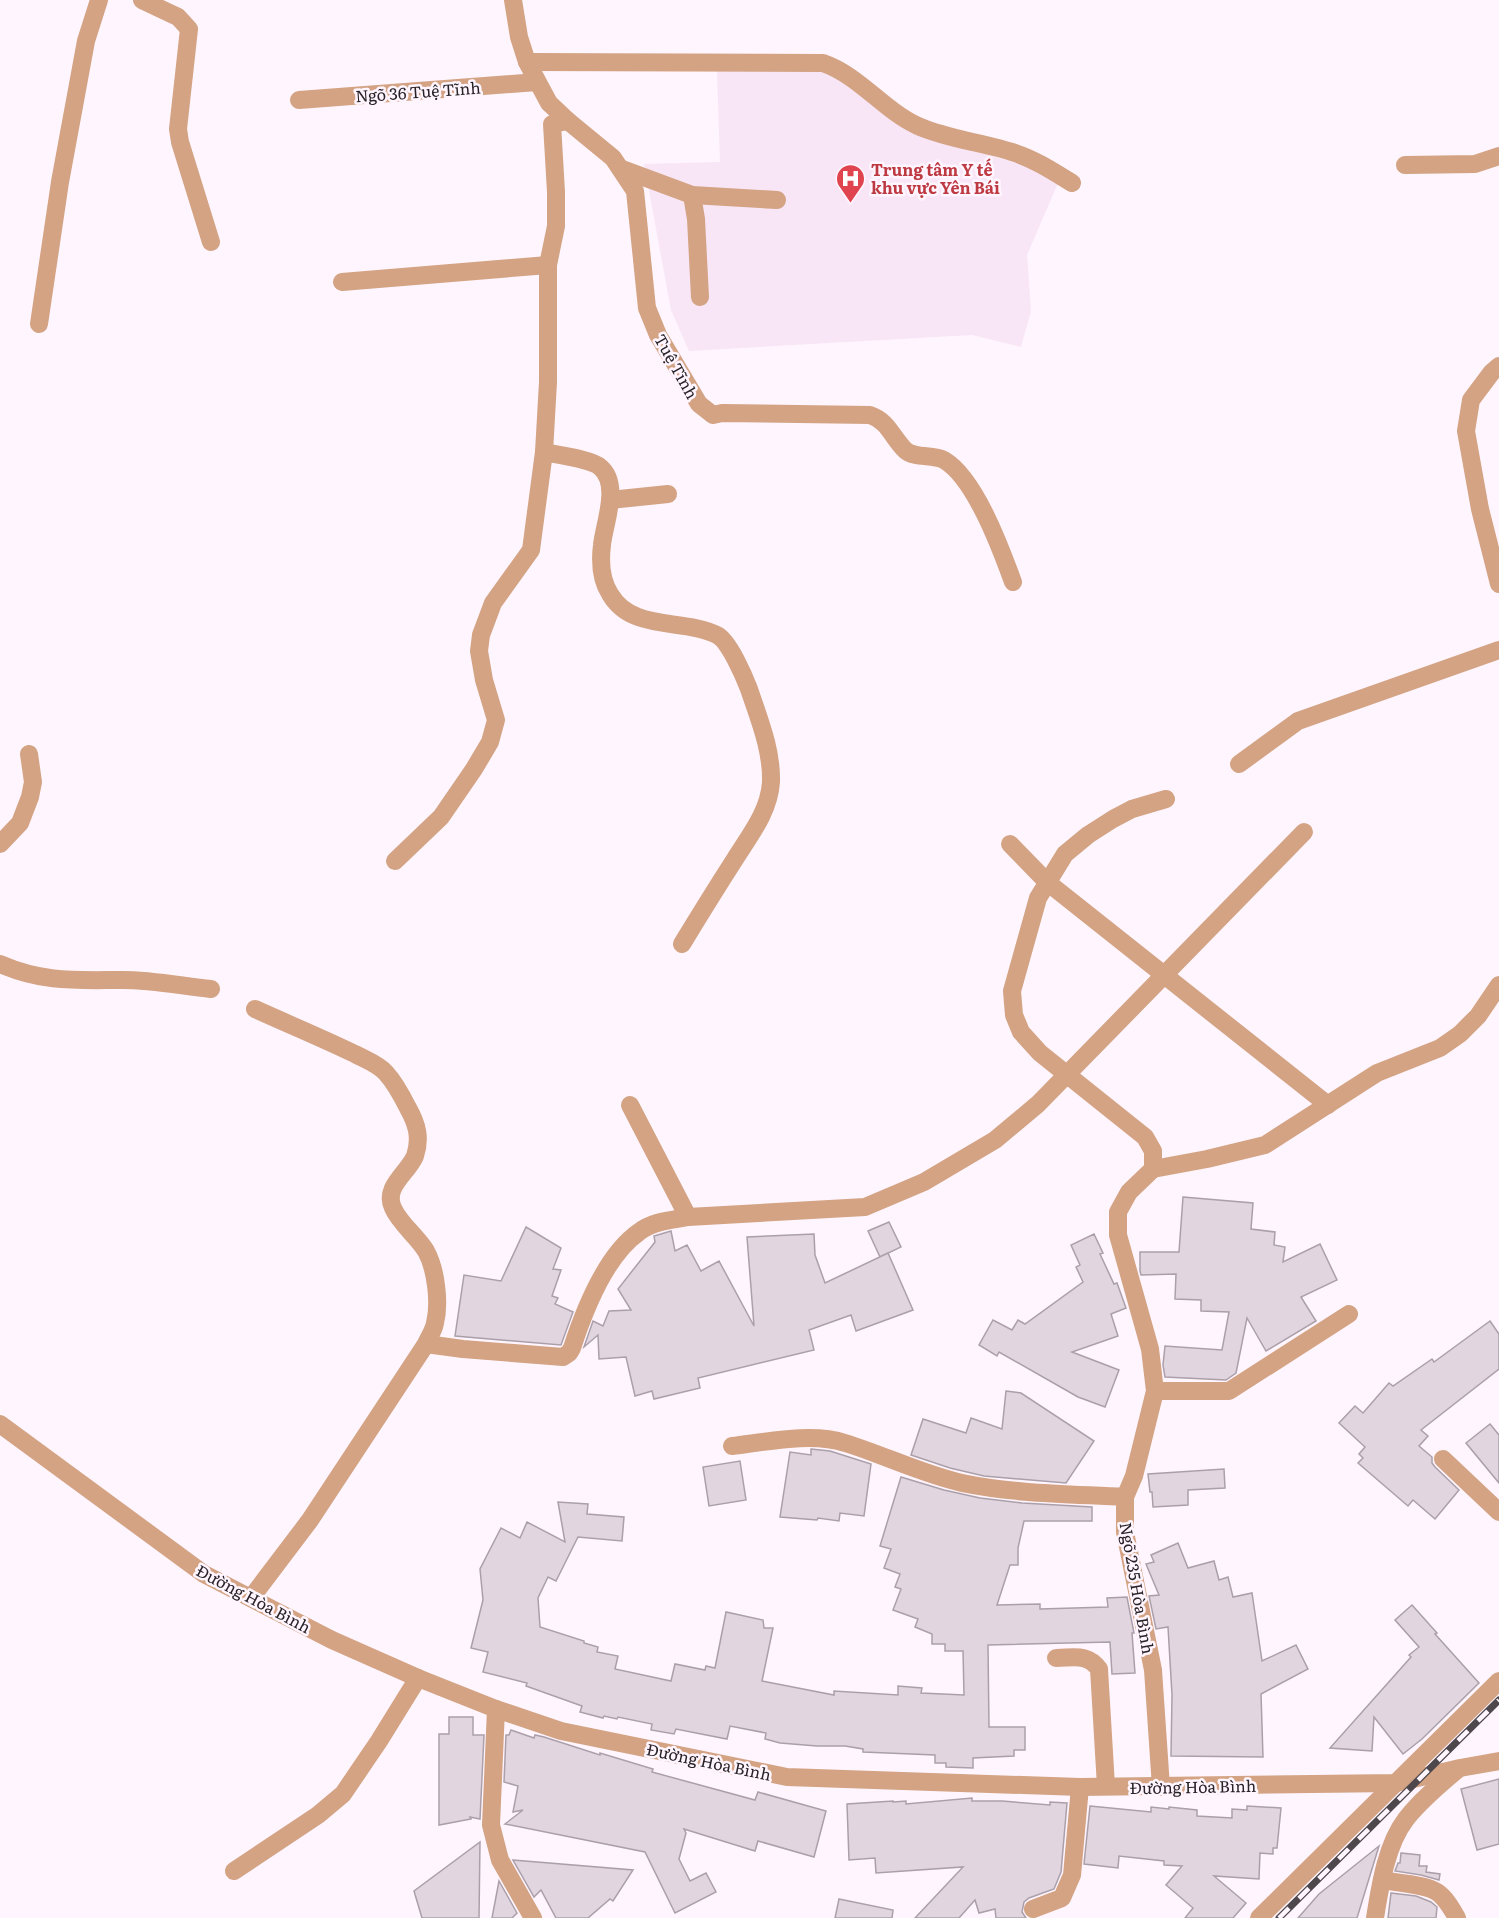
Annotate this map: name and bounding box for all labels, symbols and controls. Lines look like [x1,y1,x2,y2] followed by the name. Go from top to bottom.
[355,75,482,107] street label: Ngõ 36 Tuệ Tĩnh
[871,157,1000,199] place label: Trung tâm Y tế khu vực Yên Bái
[834,162,866,204] hospital icon: Trung tâm Y tế khu vực Yên Bái
[649,329,705,403] street label: Tuệ Tĩnh
[1115,1520,1161,1656] street label: Ngõ 235 Hòa Bình
[192,1558,316,1639] street label: Đường Hòa Bình
[645,1736,774,1786] street label: Đường Hòa Bình
[1129,1773,1257,1799] street label: Đường Hòa Bình

